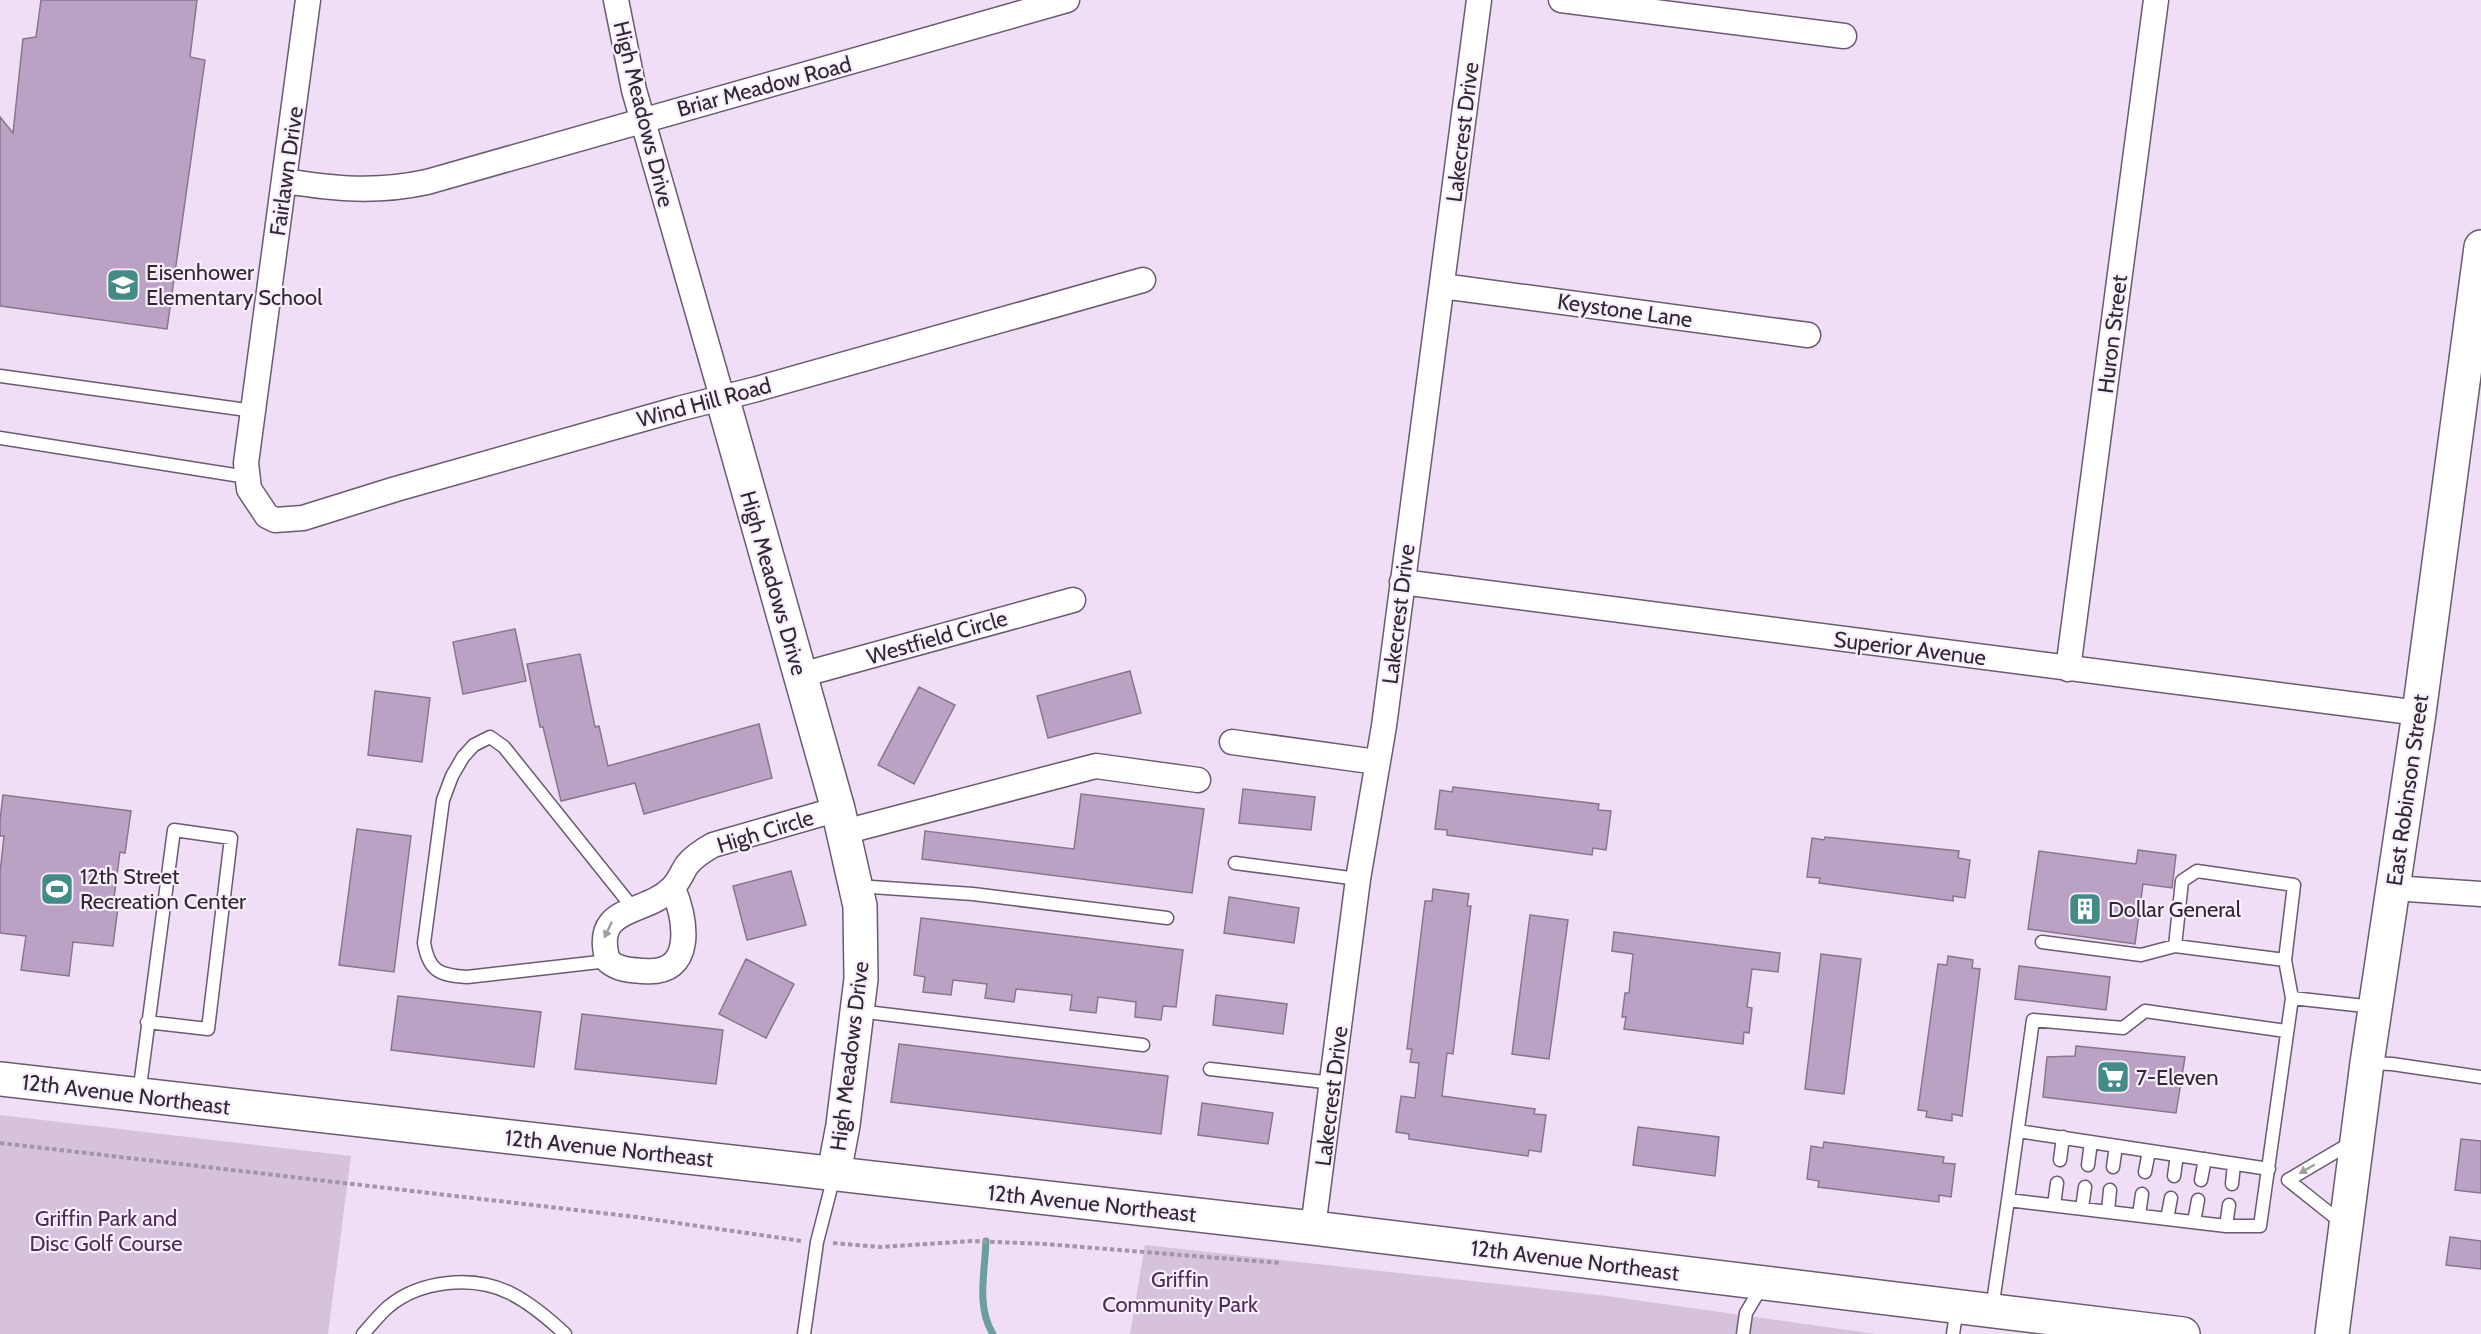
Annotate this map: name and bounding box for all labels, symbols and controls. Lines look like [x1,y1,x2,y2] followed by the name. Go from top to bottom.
[607,18,680,210] street label: High Meadows Drive
[674,50,854,123] street label: Briar Meadow Road
[1441,60,1484,204] street label: Lakecrest Drive
[264,105,309,238] street label: Fairlawn Drive
[146,259,323,311] place label: Eisenhower Elementary School
[105,267,141,303] school or university icon: Eisenhower Elementary School
[2092,273,2133,395] street label: Huron Street
[1556,288,1694,333] street label: Keystone Lane
[634,372,774,433] street label: Wind Hill Road
[734,488,813,679] street label: High Meadows Drive
[1377,542,1420,686] street label: Lakecrest Drive
[864,605,1011,670] street label: Westfield Circle
[1832,626,1988,671] street label: Superior Avenue
[2381,692,2434,888] street label: East Robinson Street
[714,804,817,859] street label: High Circle
[80,863,246,915] place label: 12th Street Recreation Center
[39,871,75,907] sports icon: 12th Street Recreation Center
[2067,891,2103,927] building icon: Dollar General
[2108,896,2242,923] place label: Dollar General
[604,922,613,939] one-way arrow
[824,960,875,1152] street label: High Meadows Drive
[1310,1024,1353,1168] street label: Lakecrest Drive
[2095,1059,2131,1095] supermarket icon: 7-Eleven
[2136,1064,2219,1091] place label: 7-Eleven
[20,1068,232,1121] street label: 12th Avenue Northeast
[503,1124,715,1173] street label: 12th Avenue Northeast
[2298,1164,2315,1174] one-way arrow
[986,1179,1198,1228] street label: 12th Avenue Northeast
[30,1205,182,1257] park label: Griffin Park and Disc Golf Course
[1469,1234,1681,1287] street label: 12th Avenue Northeast
[1102,1266,1258,1318] park label: Griffin Community Park

